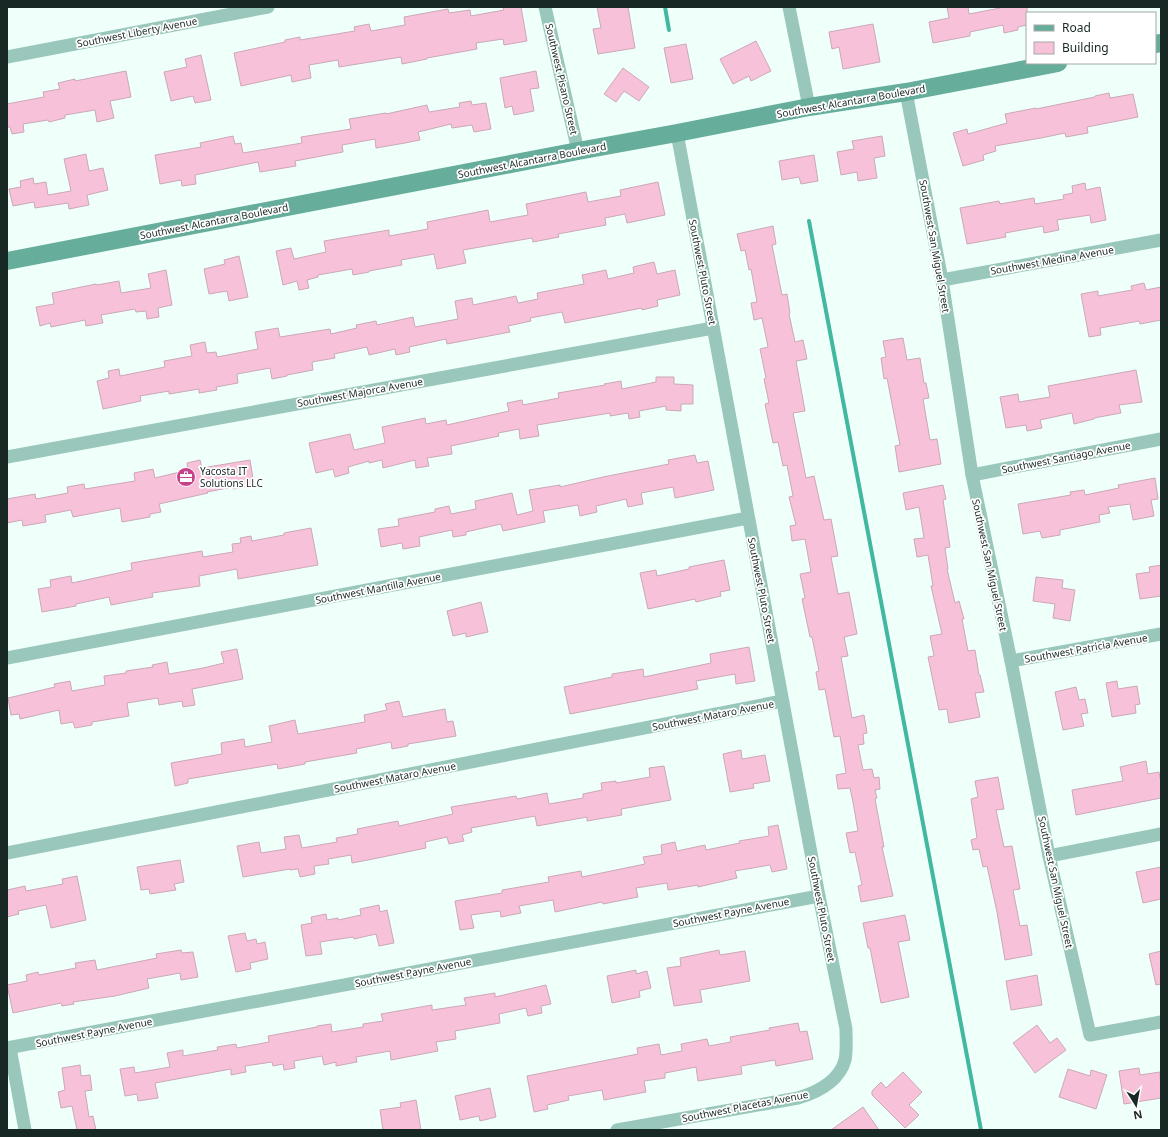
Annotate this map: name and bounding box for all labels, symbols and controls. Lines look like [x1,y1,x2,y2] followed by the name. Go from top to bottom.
[1026,12,1156,64] legend
[76,13,199,51] street label: Southwest Liberty Avenue
[1062,19,1091,36] text: Road
[542,22,582,136] street label: Southwest Pisano Street
[1062,39,1109,56] text: Building
[776,81,926,121] street label: Southwest Alcantarra Boulevard
[457,139,607,181] street label: Southwest Alcantarra Boulevard
[916,178,954,314] street label: Southwest San Miguel Street
[139,200,289,242] street label: Southwest Alcantarra Boulevard
[686,218,720,326] street label: Southwest Pluto Street
[989,242,1115,278] street label: Southwest Medina Avenue
[296,374,424,410] street label: Southwest Majorca Avenue
[1000,438,1132,476] street label: Southwest Santiago Avenue
[200,464,263,490] place label: Yacosta IT Solutions LLC
[175,466,197,488] office icon: Yacosta IT Solutions LLC
[969,498,1011,633] street label: Southwest San Miguel Street
[745,536,779,644] street label: Southwest Pluto Street
[314,569,442,607] street label: Southwest Mantilla Avenue
[1023,630,1149,666] street label: Southwest Patricia Avenue
[651,696,775,734] street label: Southwest Mataro Avenue
[333,758,457,796] street label: Southwest Mataro Avenue
[1035,815,1077,950] street label: Southwest San Miguel Street
[805,855,839,963] street label: Southwest Pluto Street
[672,894,791,930] street label: Southwest Payne Avenue
[354,954,473,990] street label: Southwest Payne Avenue
[35,1014,154,1050] street label: Southwest Payne Avenue
[1116,1085,1156,1125] north arrow
[681,1087,810,1125] street label: Southwest Placetas Avenue
[1132,1107,1144,1124] text: N

